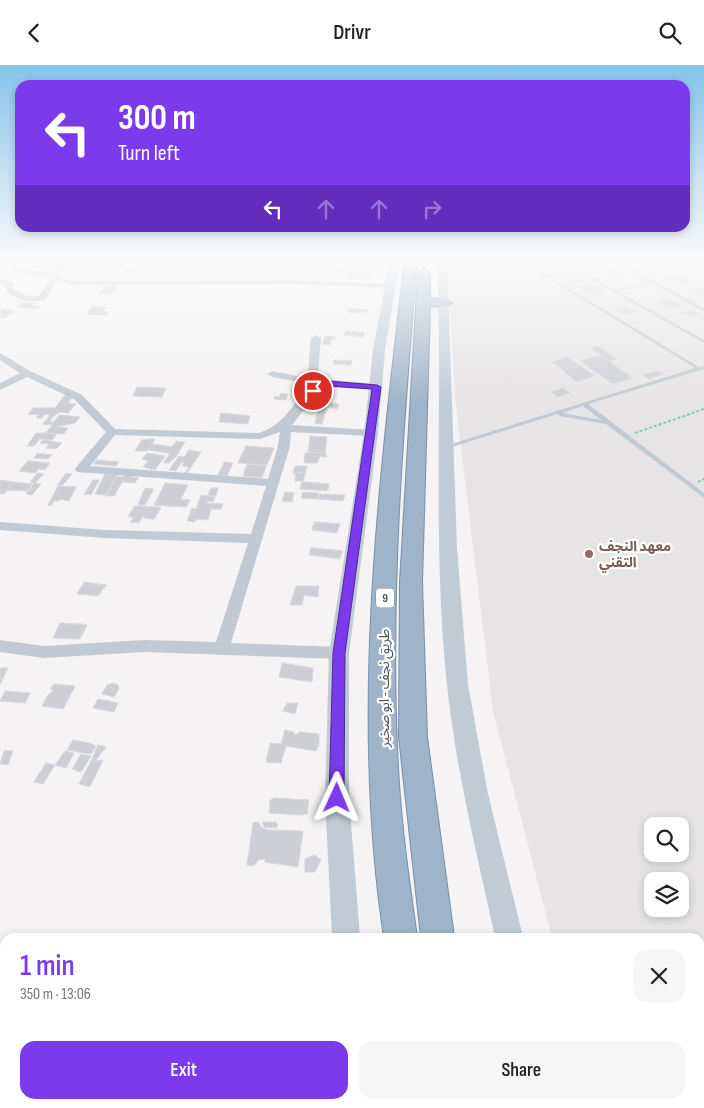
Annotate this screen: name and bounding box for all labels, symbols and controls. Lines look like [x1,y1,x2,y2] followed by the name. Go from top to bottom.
[20,19,48,47] icon: back
[333,19,371,46] text: Drivr
[656,19,684,47] icon: search
[118,97,196,140] text: 300 m
[35,100,100,165] icon: left
[118,140,180,167] text: Turn left
[259,195,287,223] icon: left
[312,195,340,223] icon: ahead
[365,195,393,223] icon: ahead
[418,195,446,223] icon: right
[292,370,334,412] pin
[299,377,327,405] icon: arrive
[599,538,671,573] place label: معهد النجف التقني
[583,548,595,560] marker: معهد النجف التقني
[376,589,394,607] road number: 9
[376,629,394,748] street label: طريق نجف - ابو صخير
[310,771,362,823] position arrow
[644,817,689,917] map controls
[644,817,689,862] button: search
[644,872,689,917] button: layers
[20,948,75,984] text: 1 min
[633,950,685,1002] button: close
[20,985,91,1004] text: 350 m · 13:06
[20,1041,348,1099] button: Exit
[358,1041,685,1099] button: Share

